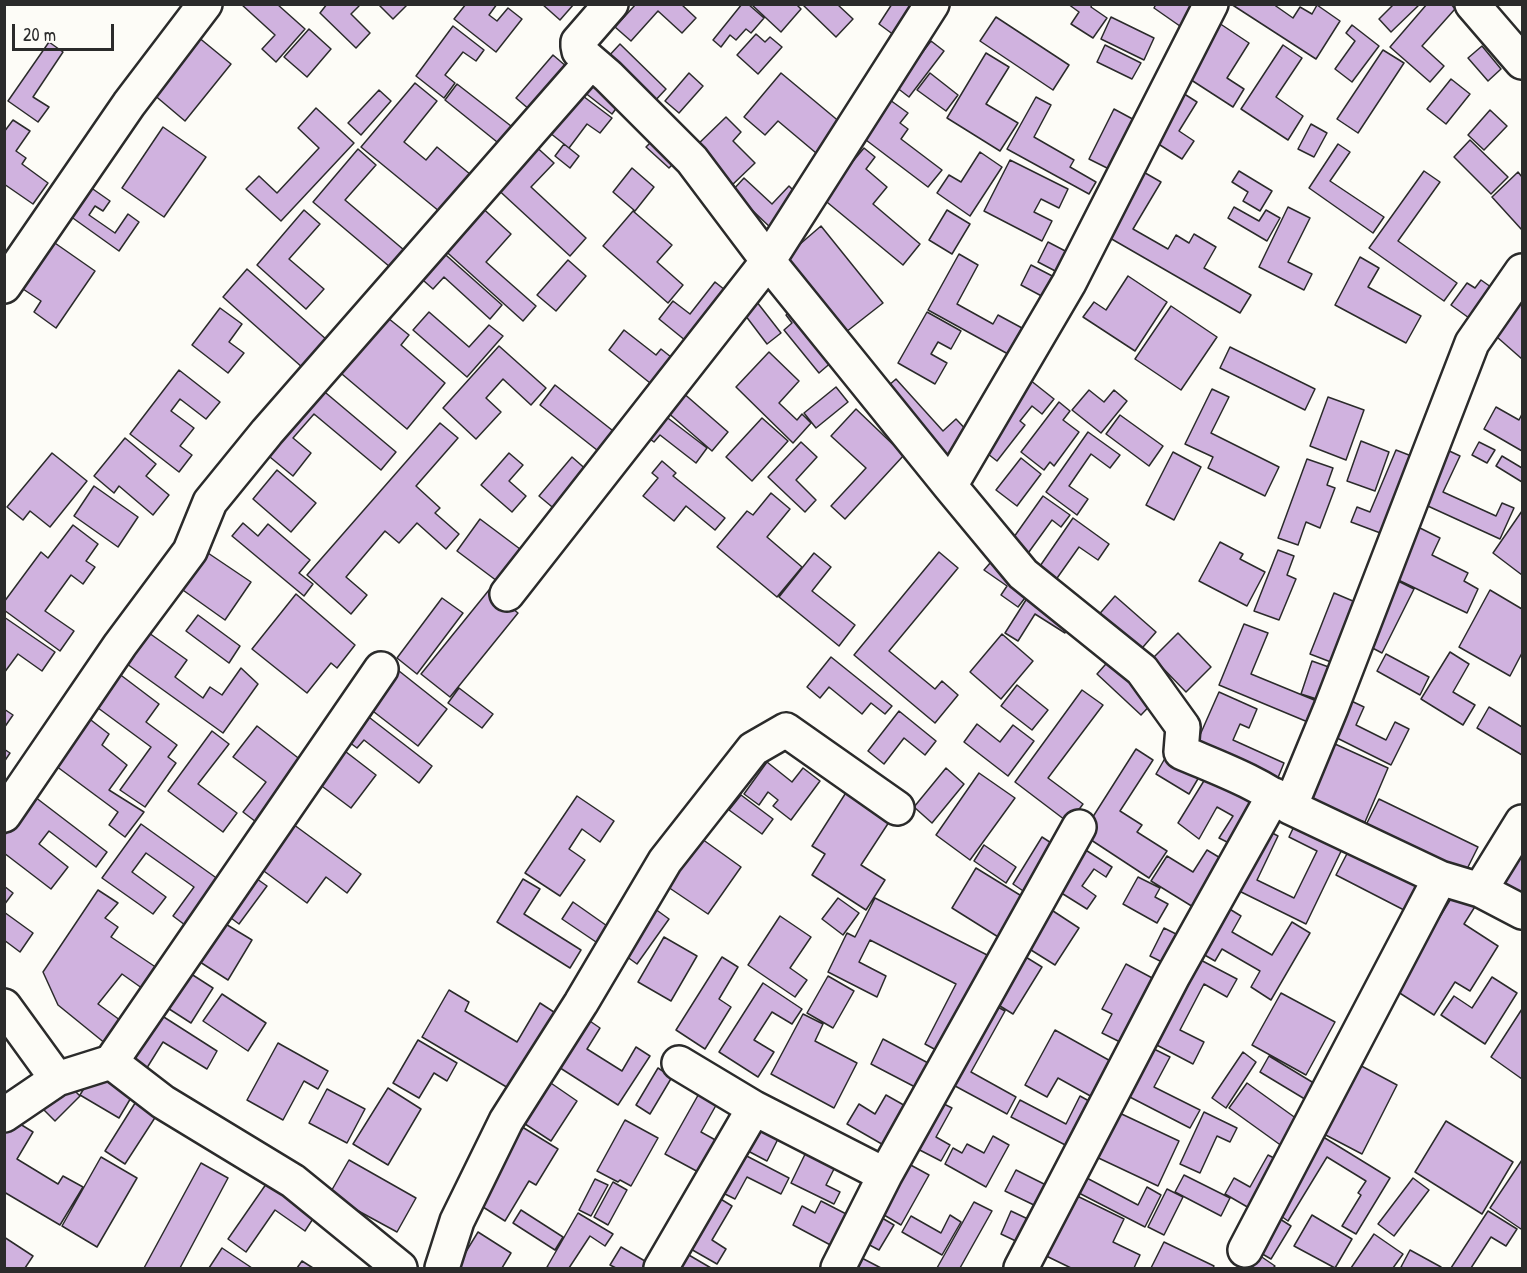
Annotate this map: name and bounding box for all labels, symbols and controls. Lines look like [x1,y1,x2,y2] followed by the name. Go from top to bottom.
[15,12,117,50] scale bar
[23,22,56,47] text: 20 m

